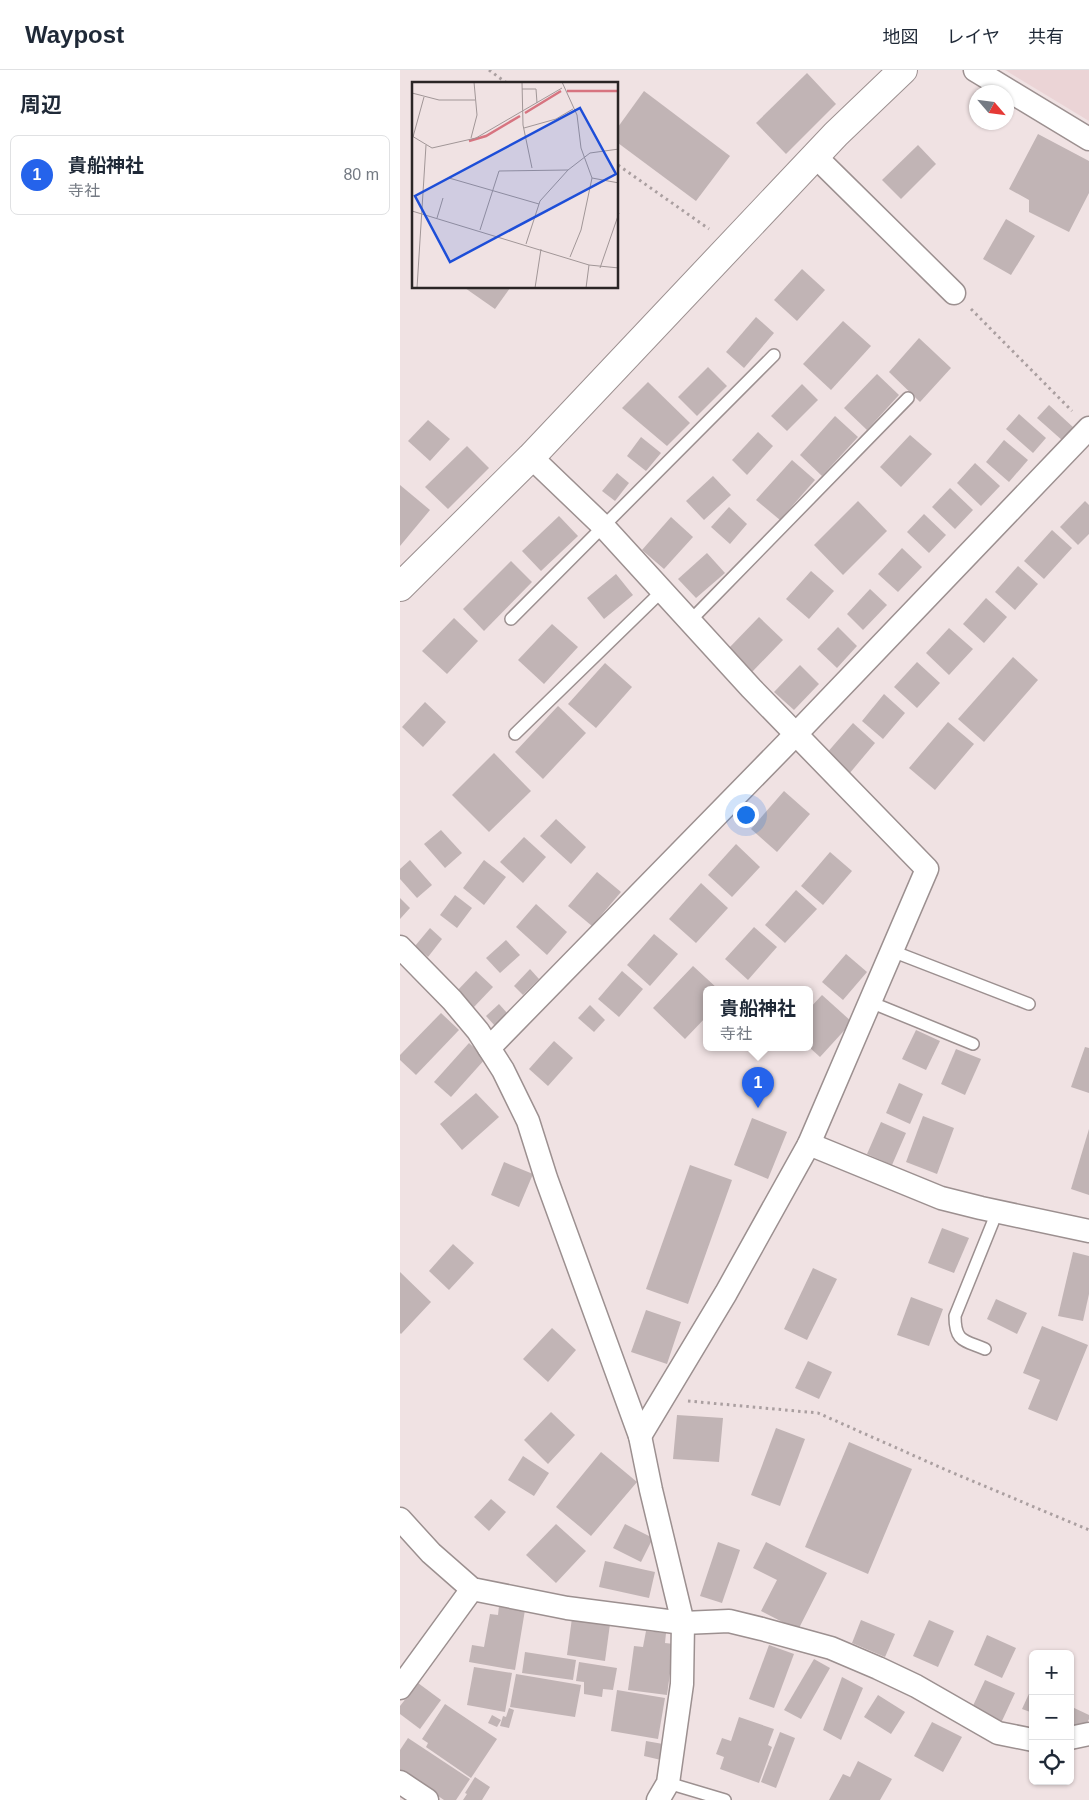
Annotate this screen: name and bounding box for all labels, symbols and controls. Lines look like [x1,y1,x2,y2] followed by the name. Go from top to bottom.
[25,21,124,48] text: Waypost
[883,27,919,47] text: 地図
[947,27,1000,47] text: レイヤ
[1028,27,1064,47] text: 共有
[412,82,619,289] inset map
[969,85,1014,130] north arrow
[20,93,62,116] text: 周辺
[68,155,144,176] text: 貴船神社
[33,166,41,183] text: 1
[343,166,379,183] text: 80 m
[68,182,100,199] text: 寺社
[733,802,759,828] your location
[703,986,813,1051] popup
[720,998,796,1019] text: 貴船神社
[720,1025,752,1042] text: 寺社
[742,1067,774,1108] pin: 1
[1029,1650,1074,1785] map controls
[1029,1650,1074,1695] button: +
[1029,1695,1074,1740] button: −
[1029,1740,1074,1785] button: locate

